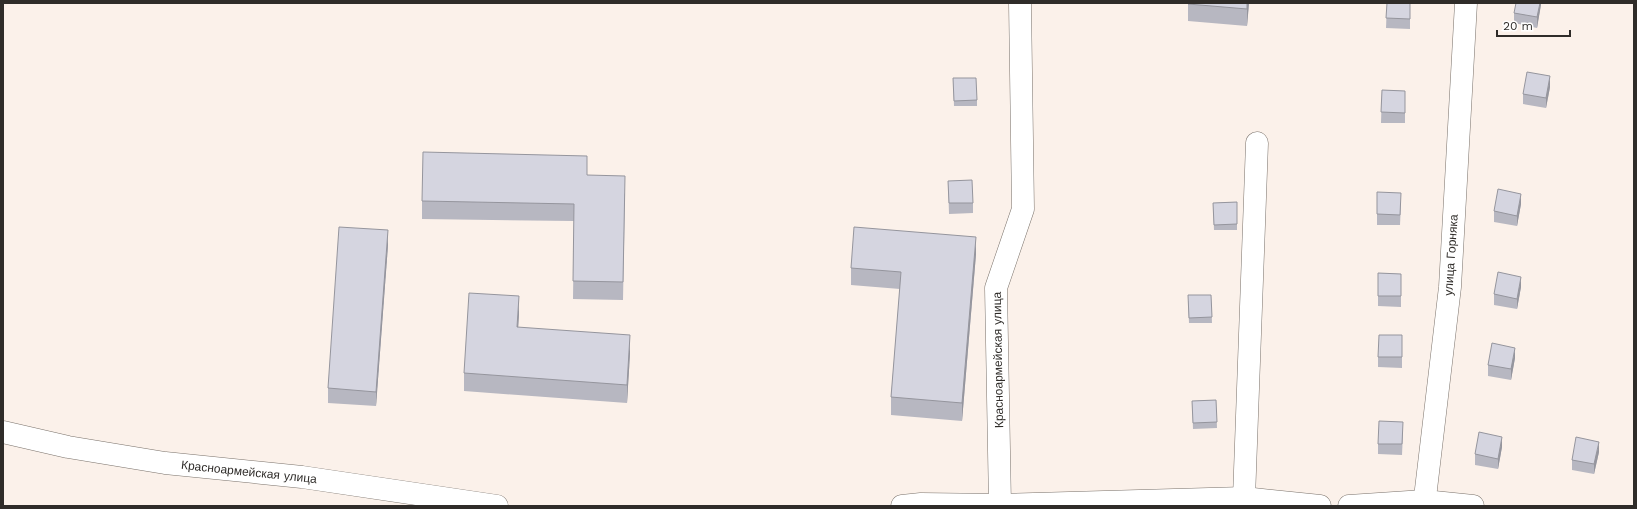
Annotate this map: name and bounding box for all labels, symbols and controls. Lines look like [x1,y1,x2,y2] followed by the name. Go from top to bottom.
[1497,12,1570,38] scale bar
[1503,19,1533,33] text: 20 m
[1441,214,1461,296] street label: улица Горняка
[990,291,1006,428] street label: Красноармейская улица
[180,458,318,486] street label: Красноармейская улица

